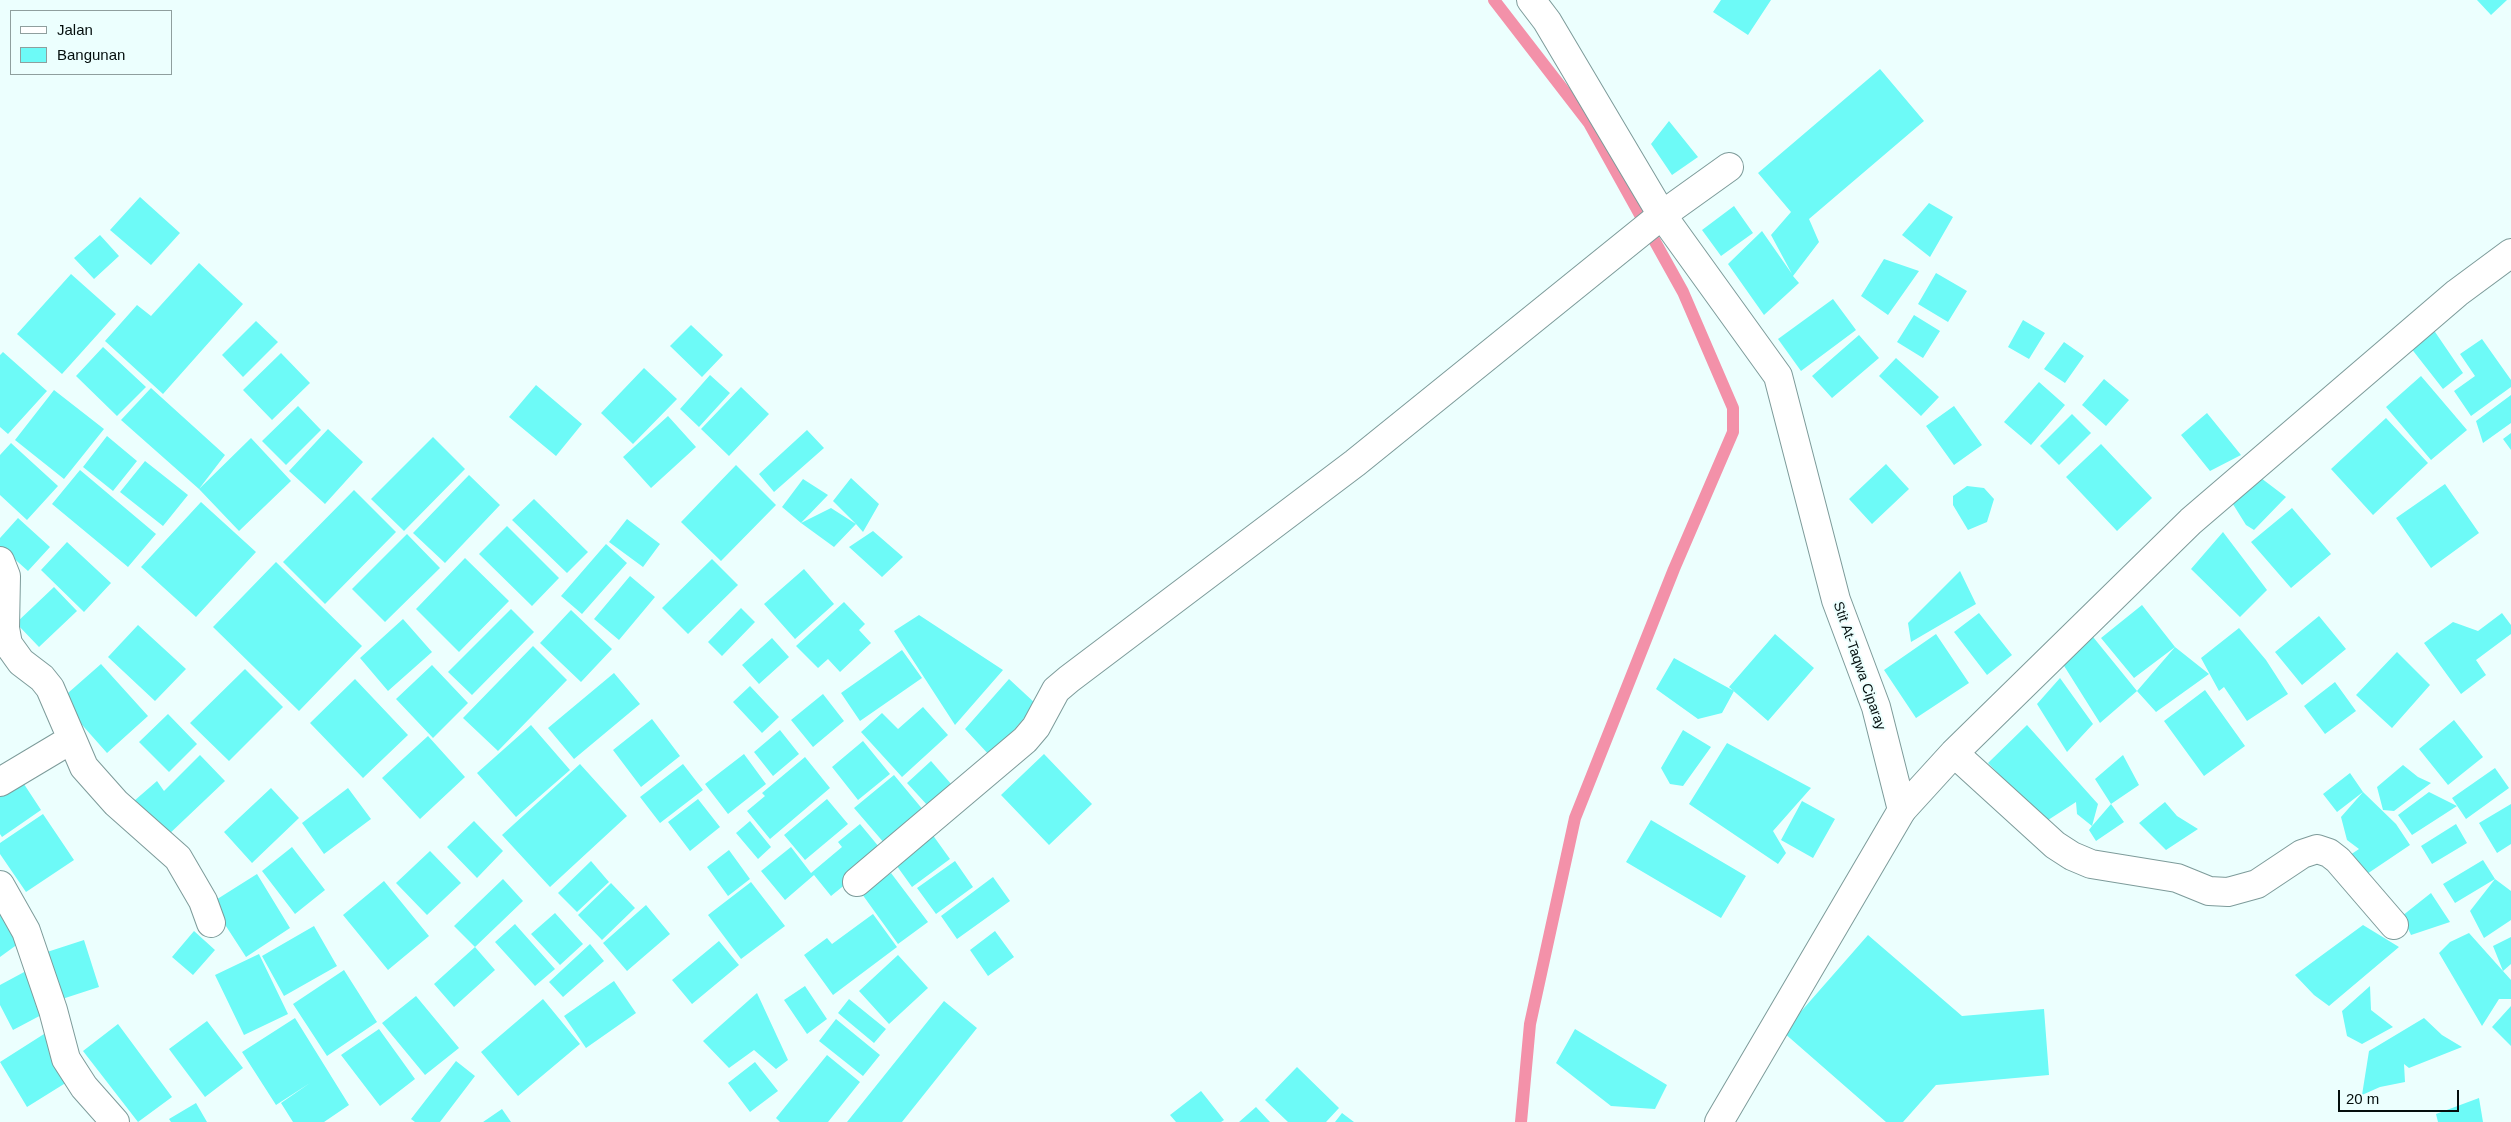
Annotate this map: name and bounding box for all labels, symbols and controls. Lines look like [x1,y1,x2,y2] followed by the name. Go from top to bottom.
[10,10,172,75] legend
[57,21,93,38] text: Jalan
[57,46,125,63] text: Bangunan
[1829,600,1889,732] street label: Stit At-Taqwa Ciparay
[2341,1080,2462,1112] scale bar
[2346,1090,2379,1107] text: 20 m

